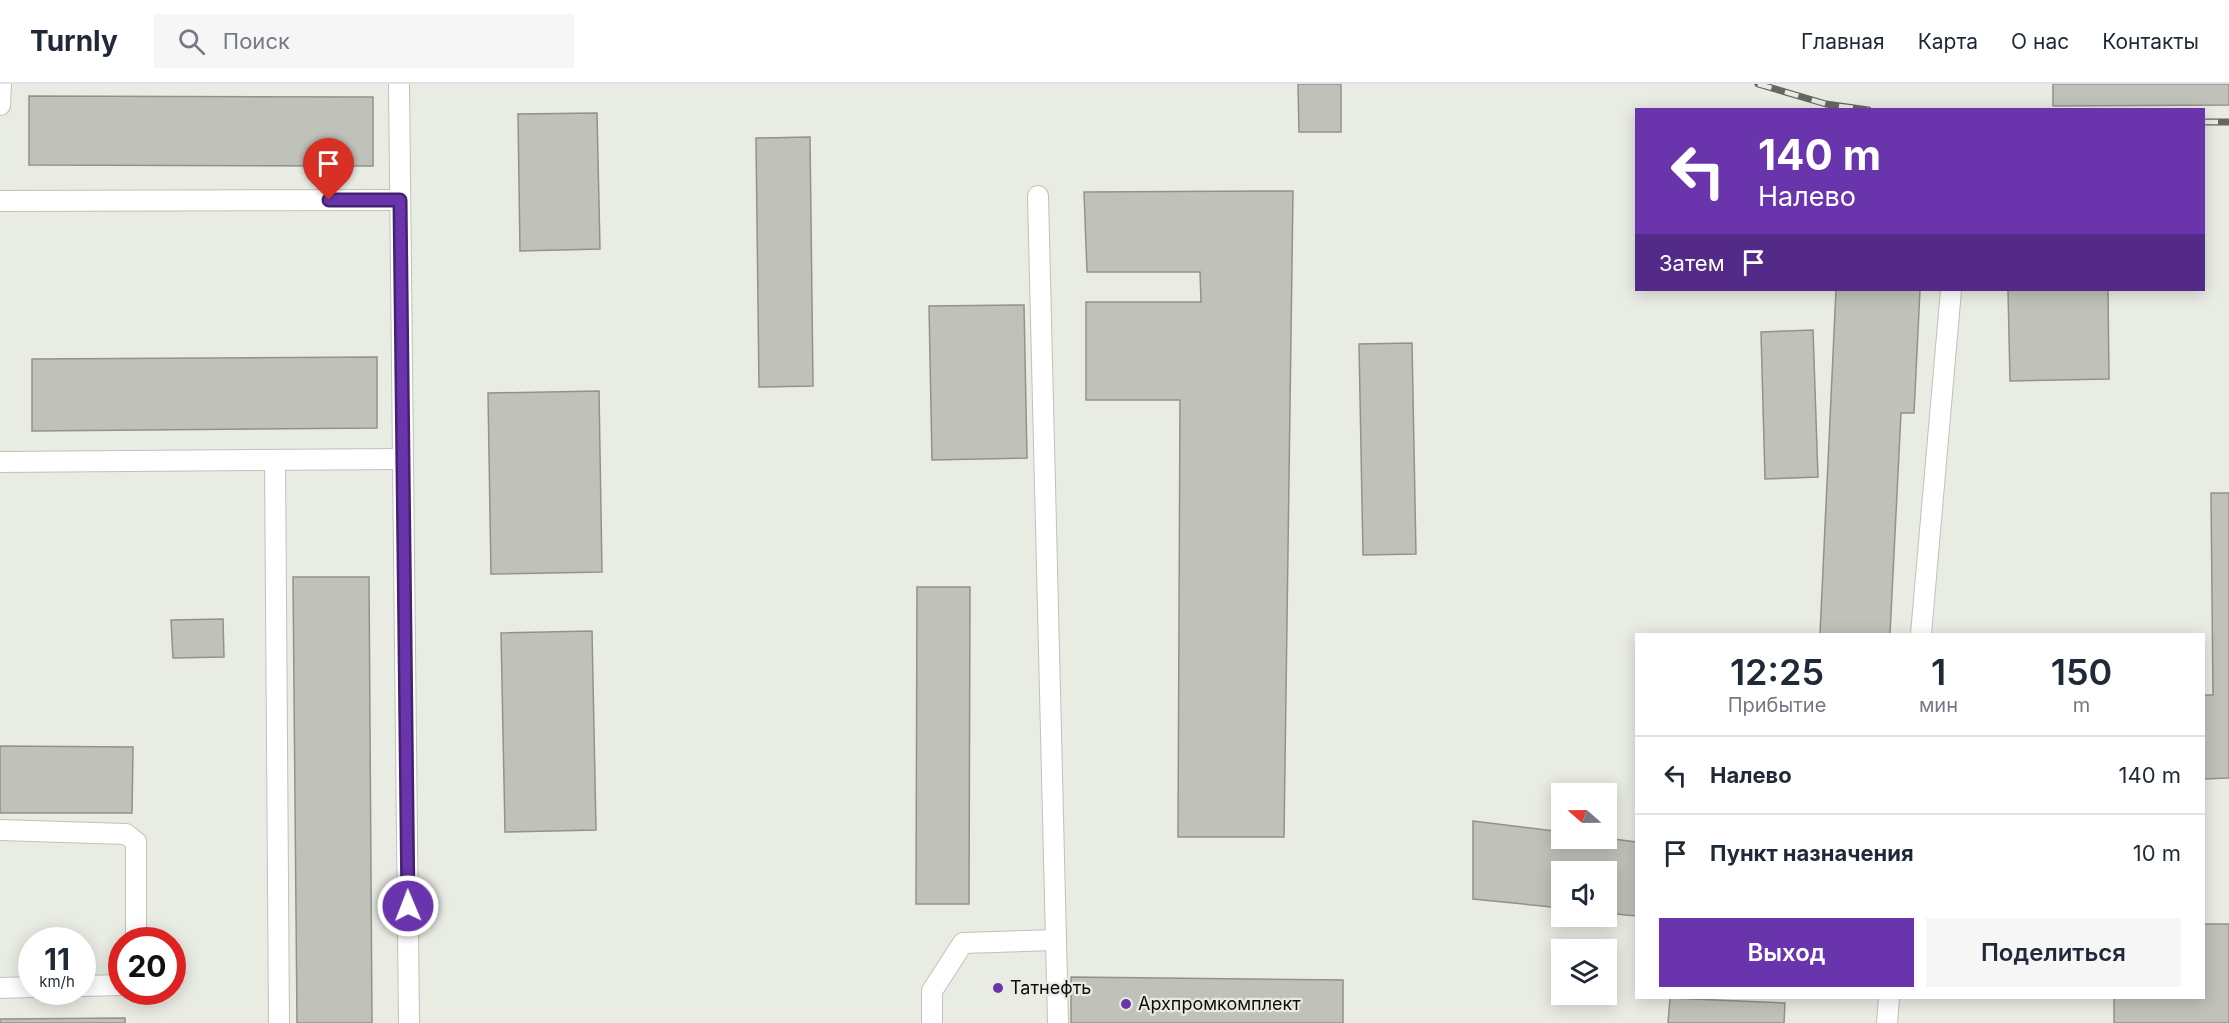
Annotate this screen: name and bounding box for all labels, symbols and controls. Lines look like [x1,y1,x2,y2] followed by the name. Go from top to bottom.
[154,14,574,68] search box
[30,24,118,58] text: Turnly
[175,25,208,58] icon: search
[223,28,290,54] text: Поиск
[1801,29,1885,54] text: Главная
[1918,29,1978,54] text: Карта
[2011,29,2069,54] text: О нас
[2102,29,2199,54] text: Контакты
[1758,129,1881,180] text: 140 m
[1659,132,1737,210] icon: left
[303,138,354,200] pin
[312,147,345,180] icon: arrive
[1758,180,1856,213] text: Налево
[1737,246,1770,279] icon: arrive
[1659,250,1725,276] text: Затем
[1730,650,1824,694] text: 12:25
[1931,650,1946,694] text: 1
[2051,650,2112,694] text: 150
[1728,693,1826,717] text: Прибытие
[1919,693,1958,717] text: мин
[2073,693,2090,717] text: m
[1659,759,1692,792] icon: left
[1710,762,1792,788] text: Налево
[2119,762,2181,788] text: 140 m
[1551,783,1617,849] north arrow
[1551,783,1617,1005] map controls
[1659,837,1692,870] icon: arrive
[1710,840,1914,866] text: Пункт назначения
[2133,840,2181,866] text: 10 m
[1551,861,1617,927] button: sound
[376,874,440,938] position arrow
[1659,918,1914,987] button: Выход
[1926,918,2181,987] button: Поделиться
[108,927,186,1005] speed limit sign: 20
[1551,939,1617,1005] button: layers
[44,941,70,977] text: 11
[39,972,75,991] text: km/h
[1010,977,1091,998] place label: Татнефть
[991,981,1005,995] marker: Татнефть
[1138,993,1301,1014] place label: Архпромкомплект
[1119,997,1133,1011] marker: Архпромкомплект

